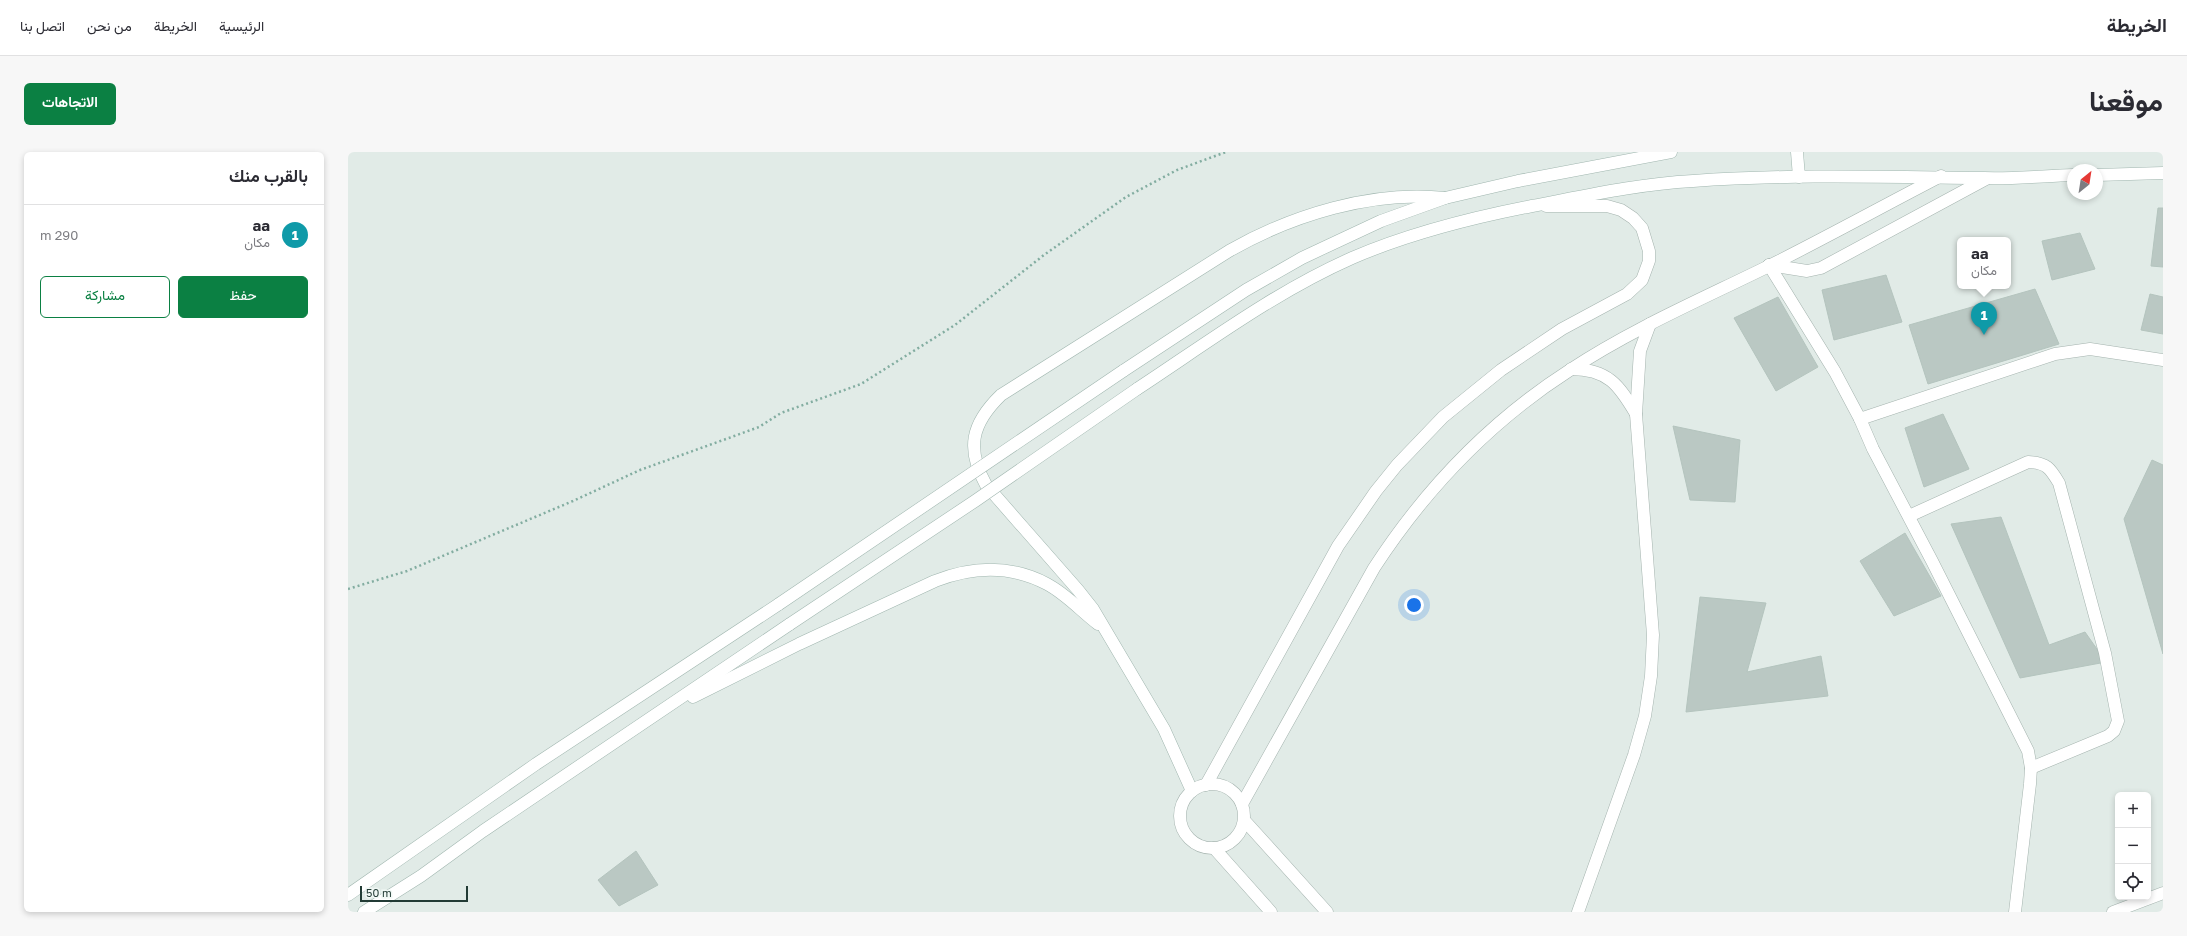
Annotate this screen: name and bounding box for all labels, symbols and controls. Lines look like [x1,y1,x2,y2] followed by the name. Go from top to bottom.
[2107,13,2167,36] text: الخريطة
[20,17,65,34] text: اتصل بنا
[87,17,132,34] text: من نحن
[154,17,197,34] text: الخريطة
[219,17,264,34] text: الرئيسية
[24,83,116,125] button: الاتجاهات
[2089,84,2163,117] text: موقعنا
[2067,164,2103,200] north arrow
[229,165,308,186] text: بالقرب منك
[253,216,270,234] text: aa
[40,227,78,243] text: 290 m
[292,227,298,243] text: 1
[244,234,270,250] text: مكان
[1957,237,2011,289] popup
[1971,244,1989,262] text: aa
[1971,262,1997,278] text: مكان
[40,276,170,318] button: مشاركة
[178,276,308,318] button: حفظ
[1971,302,1997,335] pin: 1
[1404,595,1424,615] your location
[2115,792,2151,900] map controls
[2115,792,2151,828] button: +
[2115,828,2151,864] button: −
[2115,864,2151,900] button: locate
[360,884,468,903] scale bar
[366,886,392,899] text: 50 m

